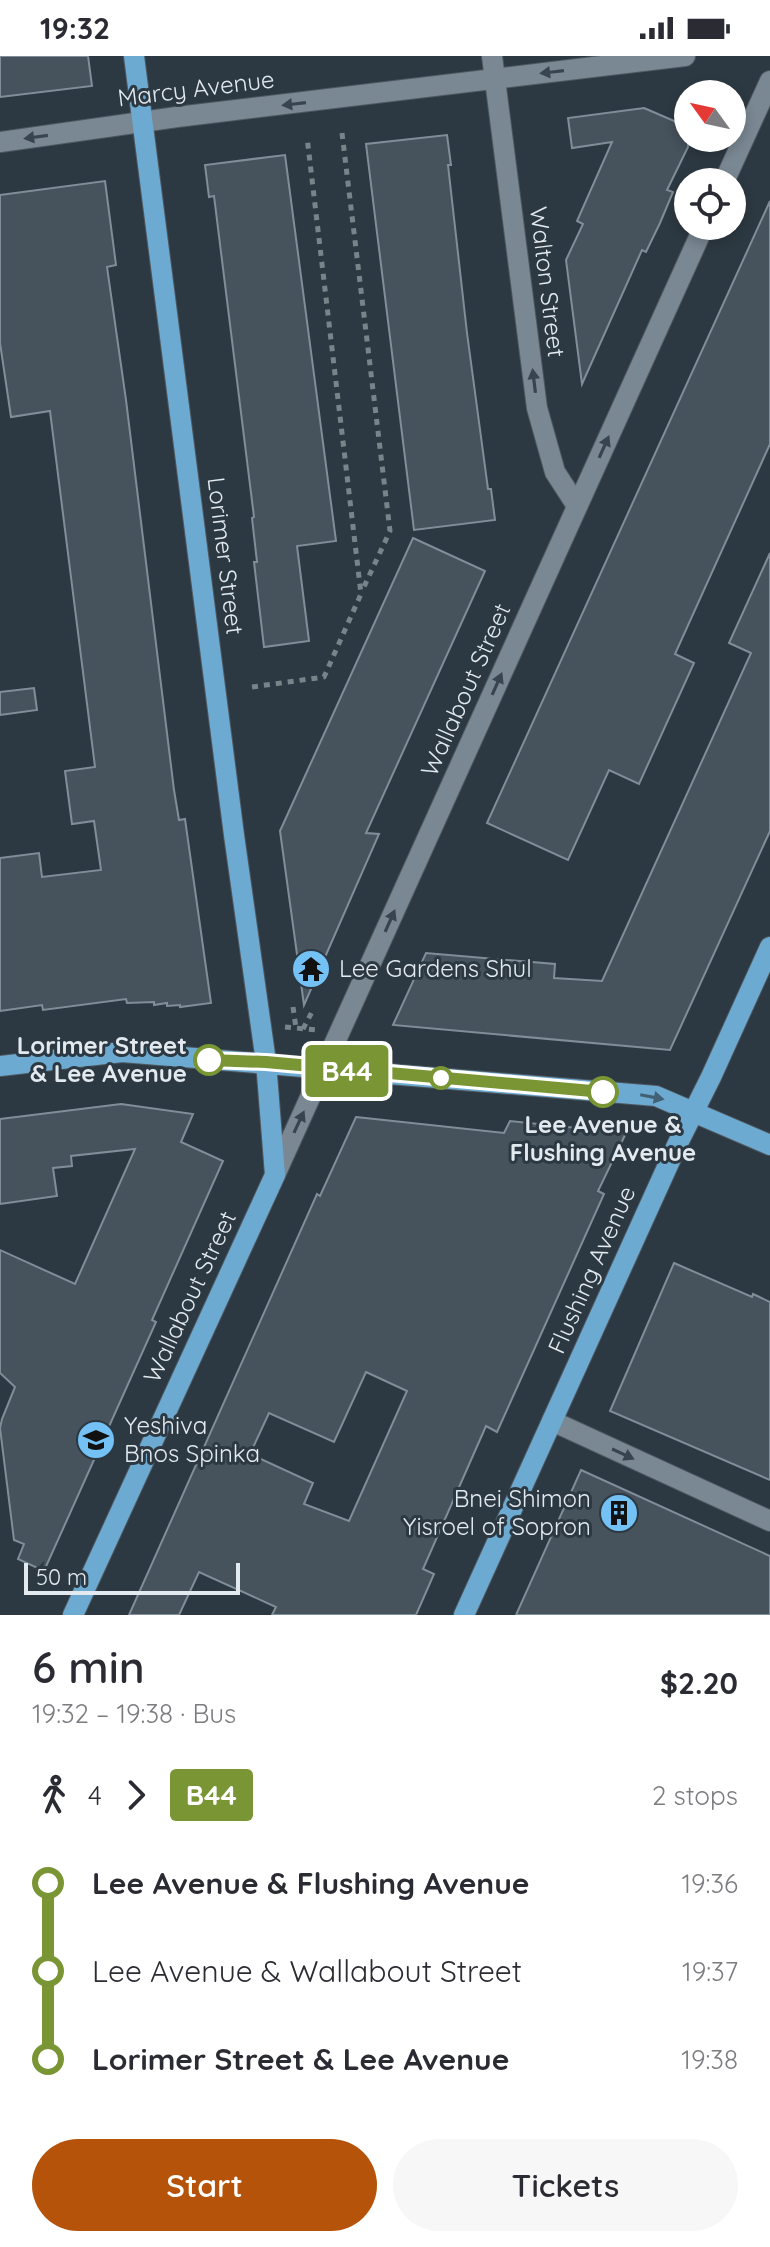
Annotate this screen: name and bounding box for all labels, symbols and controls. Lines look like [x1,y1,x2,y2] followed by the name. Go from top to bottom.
[40,9,110,47] text: 19:32
[116,64,276,113] street label: Marcy Avenue
[539,66,564,79] one-way arrow
[674,80,746,152] north arrow
[674,80,746,240] map controls
[281,97,306,110] one-way arrow
[23,131,48,144] one-way arrow
[674,168,746,240] button: locate
[524,205,572,359] street label: Walton Street
[527,368,540,393] one-way arrow
[597,435,610,459] one-way arrow
[201,475,251,636] street label: Lorimer Street
[414,598,517,781] street label: Wallabout Street
[490,672,503,696] one-way arrow
[383,910,397,933] one-way arrow
[290,948,332,990] temple icon: Lee Gardens Shul
[339,953,532,983] place label: Lee Gardens Shul
[17,1030,187,1088] place label: Lorimer Street & Lee Avenue
[194,1045,224,1075] marker: Lorimer Street & Lee Avenue
[301,1045,393,1097] line badge: B44
[321,1053,373,1088] text: B44
[430,1067,452,1089] unlabelled marker
[588,1077,618,1107] marker: Lee Avenue & Flushing Avenue
[639,1091,664,1104] one-way arrow
[510,1109,696,1167] place label: Lee Avenue & Flushing Avenue
[293,1111,306,1134] one-way arrow
[541,1181,641,1358] street label: Flushing Avenue
[136,1206,242,1387] street label: Wallabout Street
[124,1410,260,1468] place label: Yeshiva Bnos Spinka
[75,1419,117,1461] school or university icon: Yeshiva Bnos Spinka
[612,1447,635,1461] one-way arrow
[403,1483,591,1541] place label: Bnei Shimon Yisroel of Sopron
[598,1492,640,1534] building icon: Bnei Shimon Yisroel of Sopron
[24,1559,240,1595] scale bar
[36,1563,87,1591] text: 50 m
[32,1639,145,1694] text: 6 min
[660,1664,738,1702] text: $2.20
[32,1697,236,1730] text: 19:32 – 19:38 · Bus
[32,1773,76,1817] icon: walk
[114,1773,158,1817] icon: forward
[186,1777,237,1812] text: B44
[88,1779,102,1812] text: 4
[652,1779,738,1812] text: 2 stops
[92,1864,530,1902] text: Lee Avenue & Flushing Avenue
[681,1867,738,1900] text: 19:36
[92,1952,522,1990] text: Lee Avenue & Wallabout Street
[682,1955,738,1988] text: 19:37
[92,2040,509,2078] text: Lorimer Street & Lee Avenue
[681,2043,738,2076] text: 19:38
[32,2139,377,2231] button: Start
[393,2139,738,2231] button: Tickets

